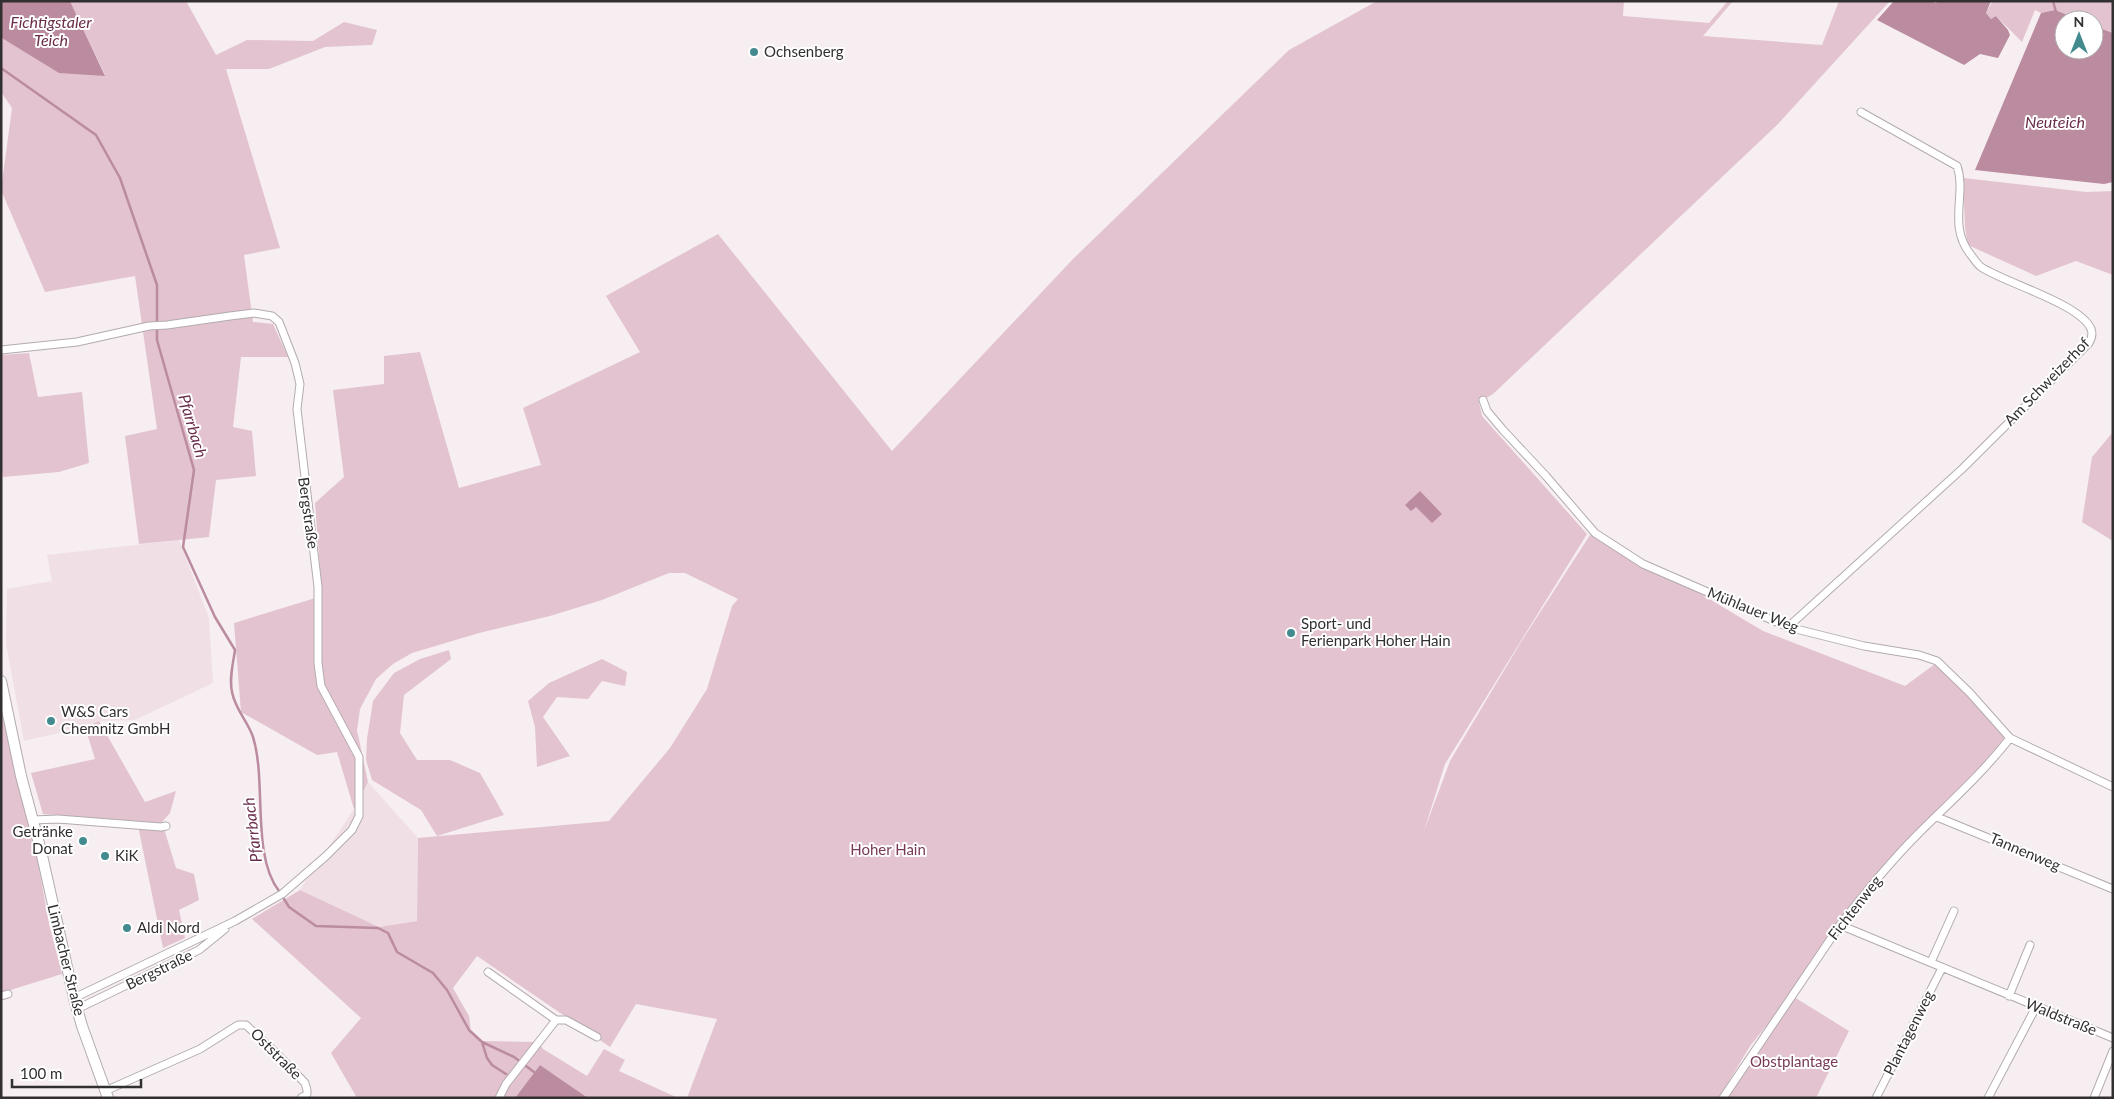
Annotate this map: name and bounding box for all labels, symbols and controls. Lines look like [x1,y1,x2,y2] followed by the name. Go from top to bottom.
[2054,10,2104,60] north arrow
[10,12,92,49] water label: Fichtigstaler Teich
[2074,13,2084,30] text: N
[764,42,844,60] place label: Ochsenberg
[748,46,760,58] marker: Ochsenberg
[2025,112,2085,131] water label: Neuteich
[2000,333,2093,429] street label: Am Schweizerhof
[175,392,212,460] water label: Pfarrbach
[295,476,323,550] street label: Bergstraße
[1705,583,1802,636] street label: Mühlauer Weg
[1301,614,1451,649] place label: Sport- und Ferienpark Hoher Hain
[1285,627,1297,639] marker: Sport- und Ferienpark Hoher Hain
[61,702,170,737] place label: W&S Cars Chemnitz GmbH
[45,715,57,727] marker: W&S Cars Chemnitz GmbH
[238,797,265,864] water label: Pfarrbach
[13,822,74,857] place label: Getränke Donat
[1987,828,2064,874] street label: Tannenweg
[77,835,89,847] marker: Getränke Donat
[850,840,926,858] park label: Hoher Hain
[115,846,138,864] place label: KiK
[99,850,111,862] marker: KiK
[1824,872,1885,943] street label: Fichtenweg
[44,902,90,1018] street label: Limbacher Straße
[137,918,200,936] place label: Aldi Nord
[121,922,133,934] marker: Aldi Nord
[122,945,195,993] street label: Bergstraße
[1879,987,1937,1078] street label: Plantagenweg
[2023,994,2100,1039] street label: Waldstraße
[247,1024,306,1083] street label: Oststraße
[1750,1052,1838,1070] park label: Obstplantage
[12,1056,141,1088] scale bar
[20,1064,62,1082] text: 100 m

